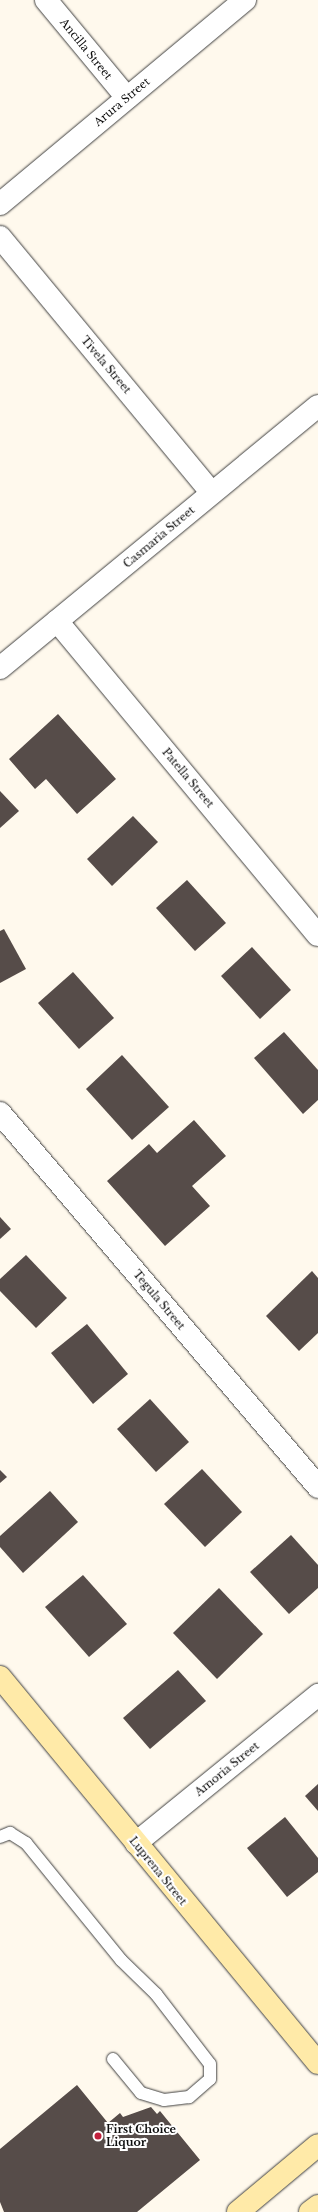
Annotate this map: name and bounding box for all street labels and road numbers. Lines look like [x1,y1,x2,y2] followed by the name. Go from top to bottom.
[57,16,115,82] street label: Ancilla Street
[91,75,153,129] street label: Arura Street
[78,334,134,396] street label: Tivela Street
[121,503,197,571] street label: Casmaria Street
[159,746,217,810] street label: Patella Street
[130,1267,188,1333] street label: Tegula Street
[192,1739,262,1799] street label: Amoria Street
[126,1834,190,1908] street label: Luprena Street

